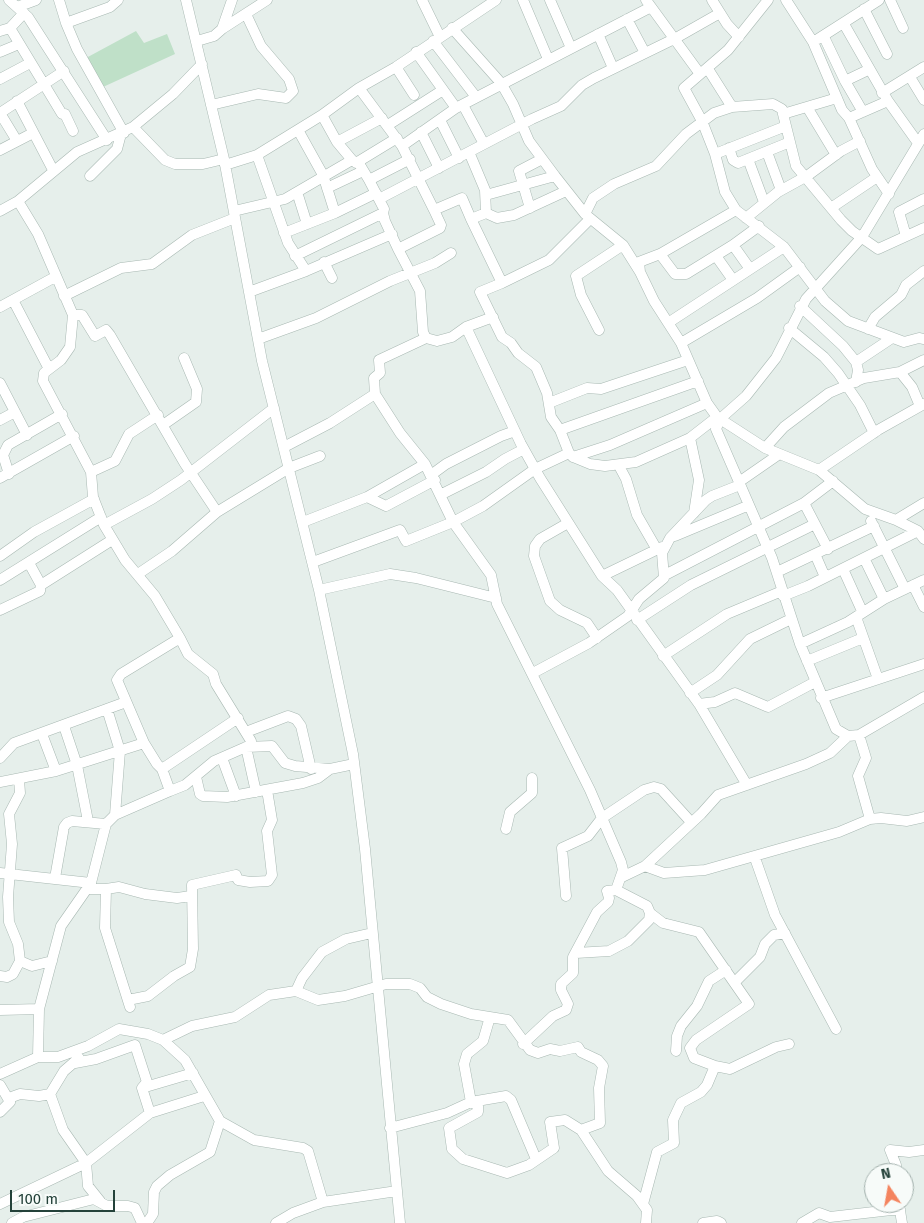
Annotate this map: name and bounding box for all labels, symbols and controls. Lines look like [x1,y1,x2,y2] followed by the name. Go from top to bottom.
[864,1163,914,1213] north arrow
[880,1165,892,1183] text: N
[12,1180,118,1212] scale bar
[18,1190,58,1208] text: 100 m

